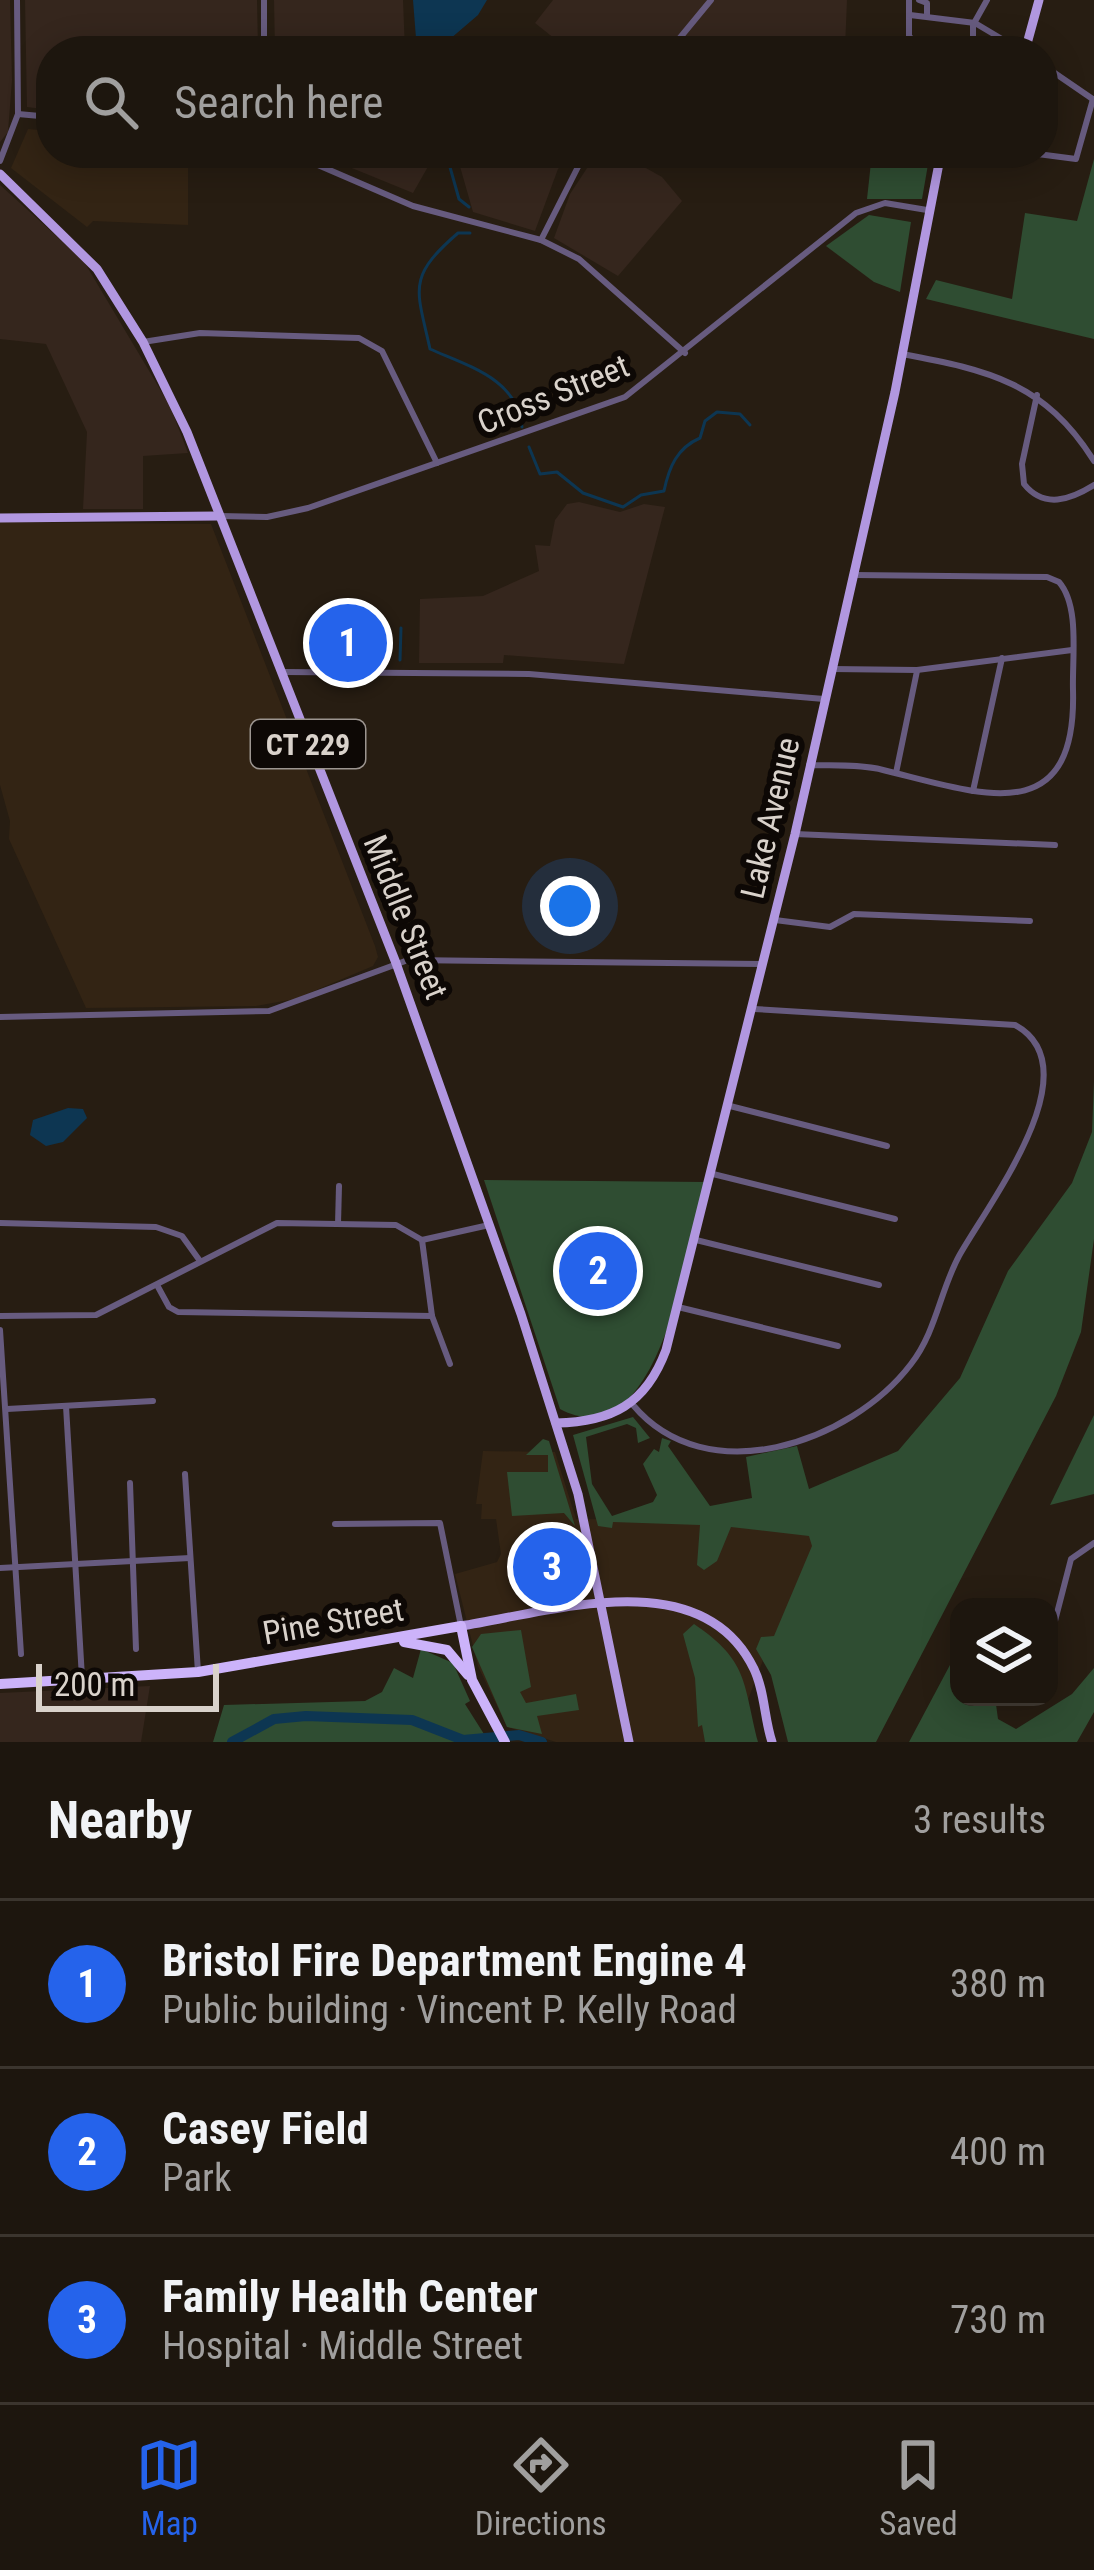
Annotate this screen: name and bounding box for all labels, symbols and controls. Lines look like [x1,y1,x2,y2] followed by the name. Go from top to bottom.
[36,36,1058,168] search box
[78,69,144,135] icon: search
[174,76,383,129] text: Search here
[472,346,634,442] street label: Cross Street
[309,598,387,688] pin: 1
[251,720,365,768] road number: CT 229
[733,734,807,902] street label: Lake Avenue
[355,829,457,1005] street label: Middle Street
[540,876,600,936] your location
[559,1226,637,1316] pin: 2
[513,1522,591,1612] pin: 3
[260,1589,406,1653] street label: Pine Street
[950,1598,1058,1706] map controls
[950,1598,1058,1706] button: layers
[36,1658,219,1711] scale bar
[54,1665,135,1704] text: 200 m
[48,1791,192,1850] text: Nearby
[913,1797,1046,1843] text: 3 results
[162,1934,747,1987] text: Bristol Fire Department Engine 4
[77,1961,97,2007] text: 1
[950,1961,1046,2007] text: 380 m
[162,1987,737,2033] text: Public building · Vincent P. Kelly Road
[162,2102,369,2155] text: Casey Field
[77,2129,97,2175] text: 2
[950,2129,1046,2175] text: 400 m
[162,2155,232,2201] text: Park
[162,2270,538,2323] text: Family Health Center
[77,2297,97,2343] text: 3
[950,2297,1046,2343] text: 730 m
[162,2323,523,2369] text: Hospital · Middle Street
[136,2432,202,2543] tab: Map
[475,2432,607,2543] tab: Directions
[879,2432,958,2543] tab: Saved

